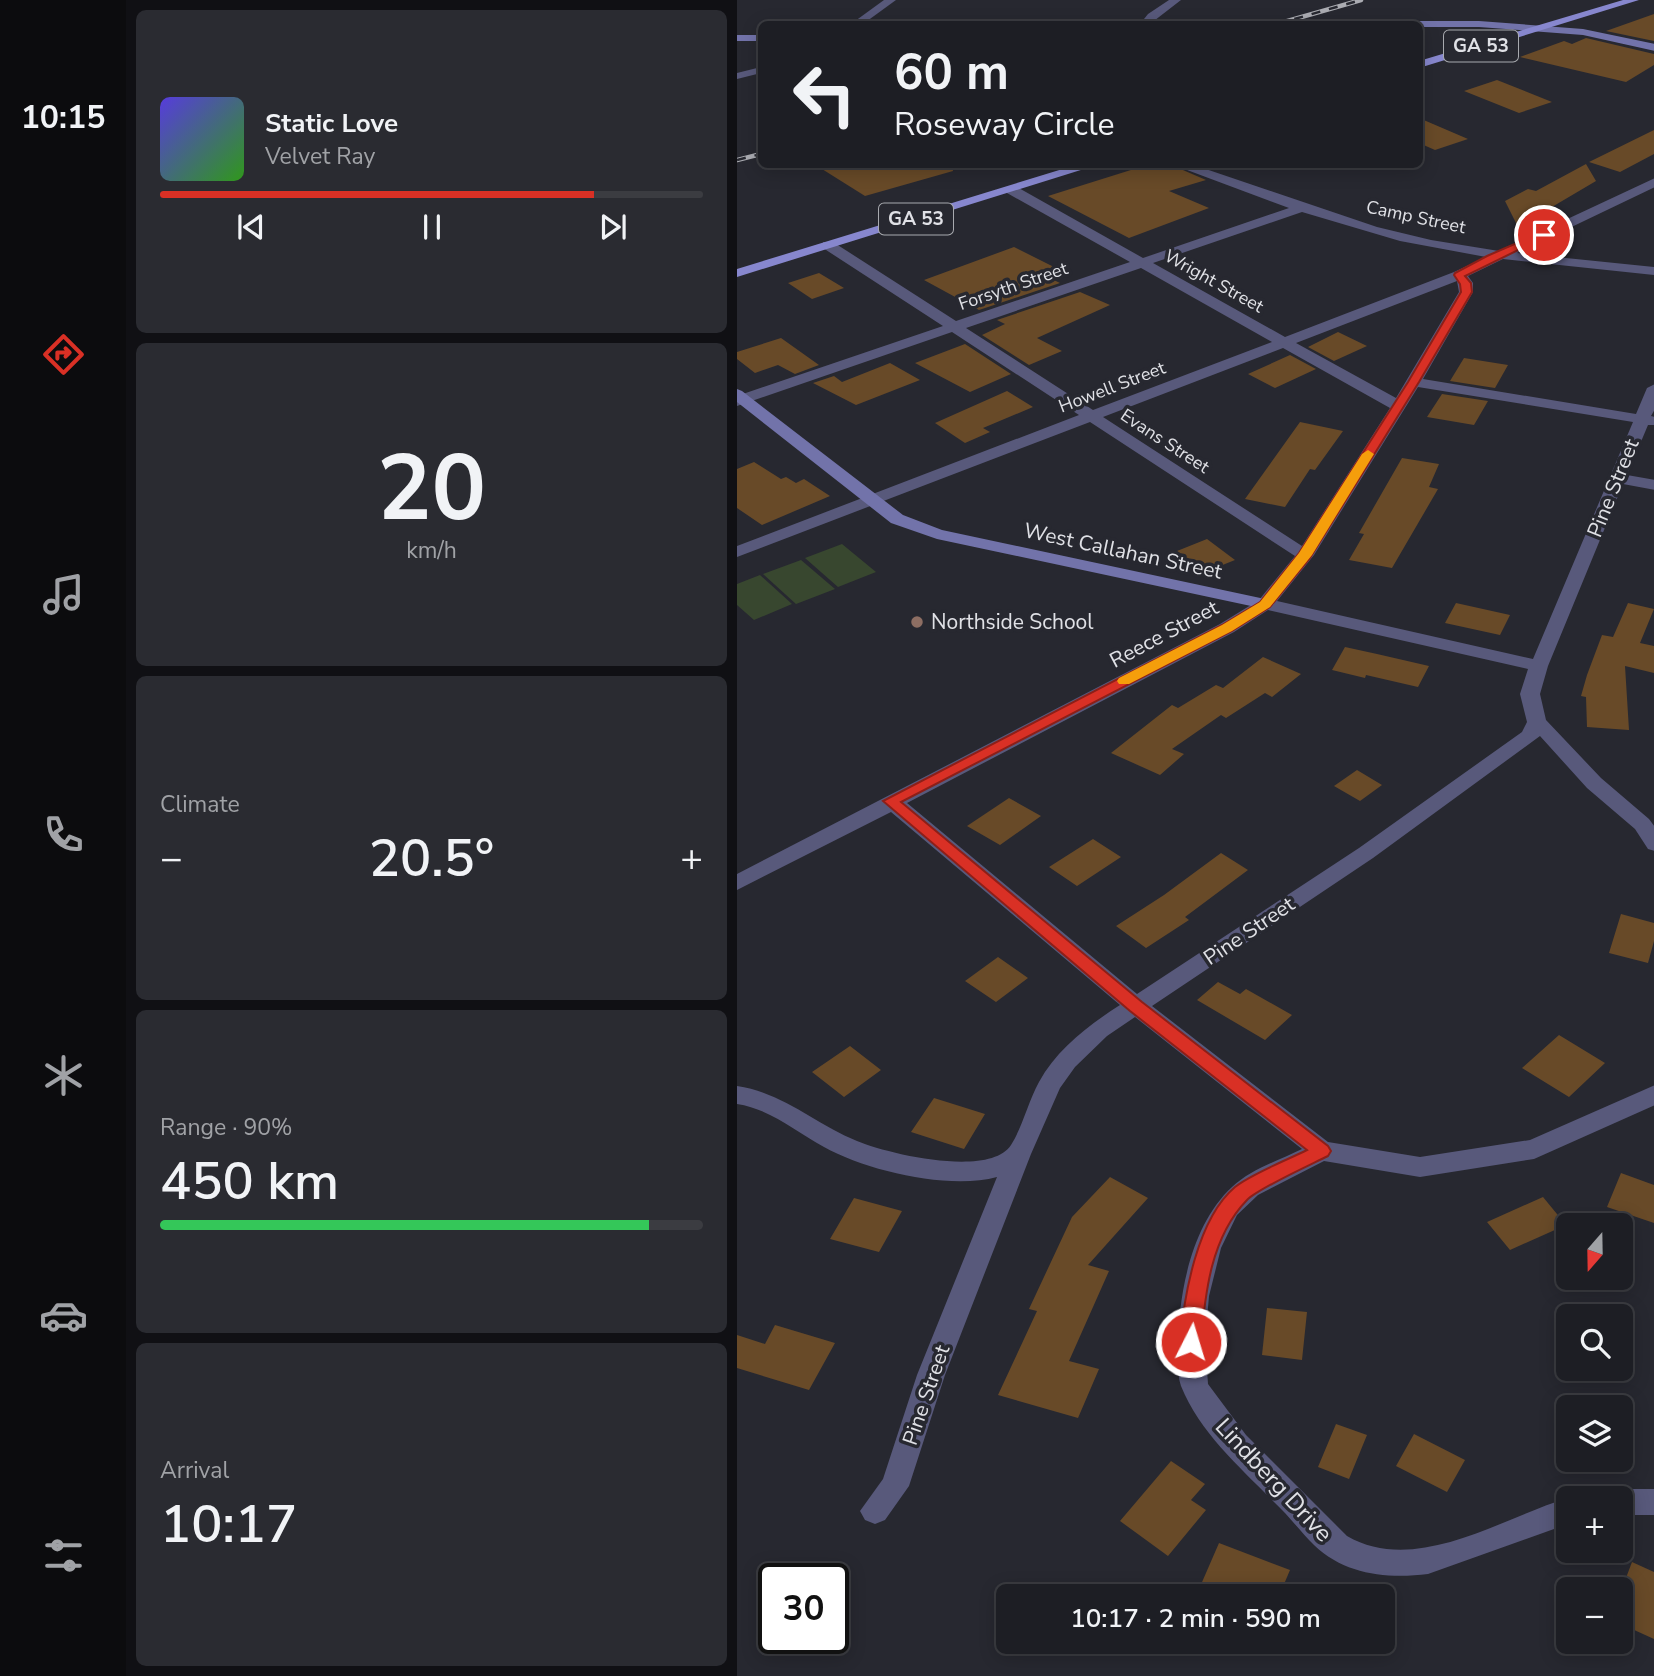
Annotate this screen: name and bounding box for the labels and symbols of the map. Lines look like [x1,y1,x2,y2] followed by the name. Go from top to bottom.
[1444,30,1518,61] road number: GA 53
[1364,195,1469,239] street label: Camp Street
[879,204,953,234] road number: GA 53
[1514,205,1574,265] pin
[1160,244,1269,319] street label: Wright Street
[955,256,1071,316] street label: Forsyth Street
[1055,355,1169,418] street label: Howell Street
[1116,403,1215,479] street label: Evans Street
[1581,434,1646,541] street label: Pine Street
[1021,516,1225,586] street label: West Callahan Street
[1105,593,1224,674] street label: Reece Street
[931,608,1094,636] place label: Northside School
[909,614,925,630] marker: Northside School
[1198,890,1300,972] street label: Pine Street
[1556,1213,1633,1290] north arrow
[1154,1305,1228,1379] position arrow
[896,1341,956,1449] street label: Pine Street
[1208,1411,1340,1549] street label: Lindberg Drive
[758,1563,849,1654] speed limit sign: 30

